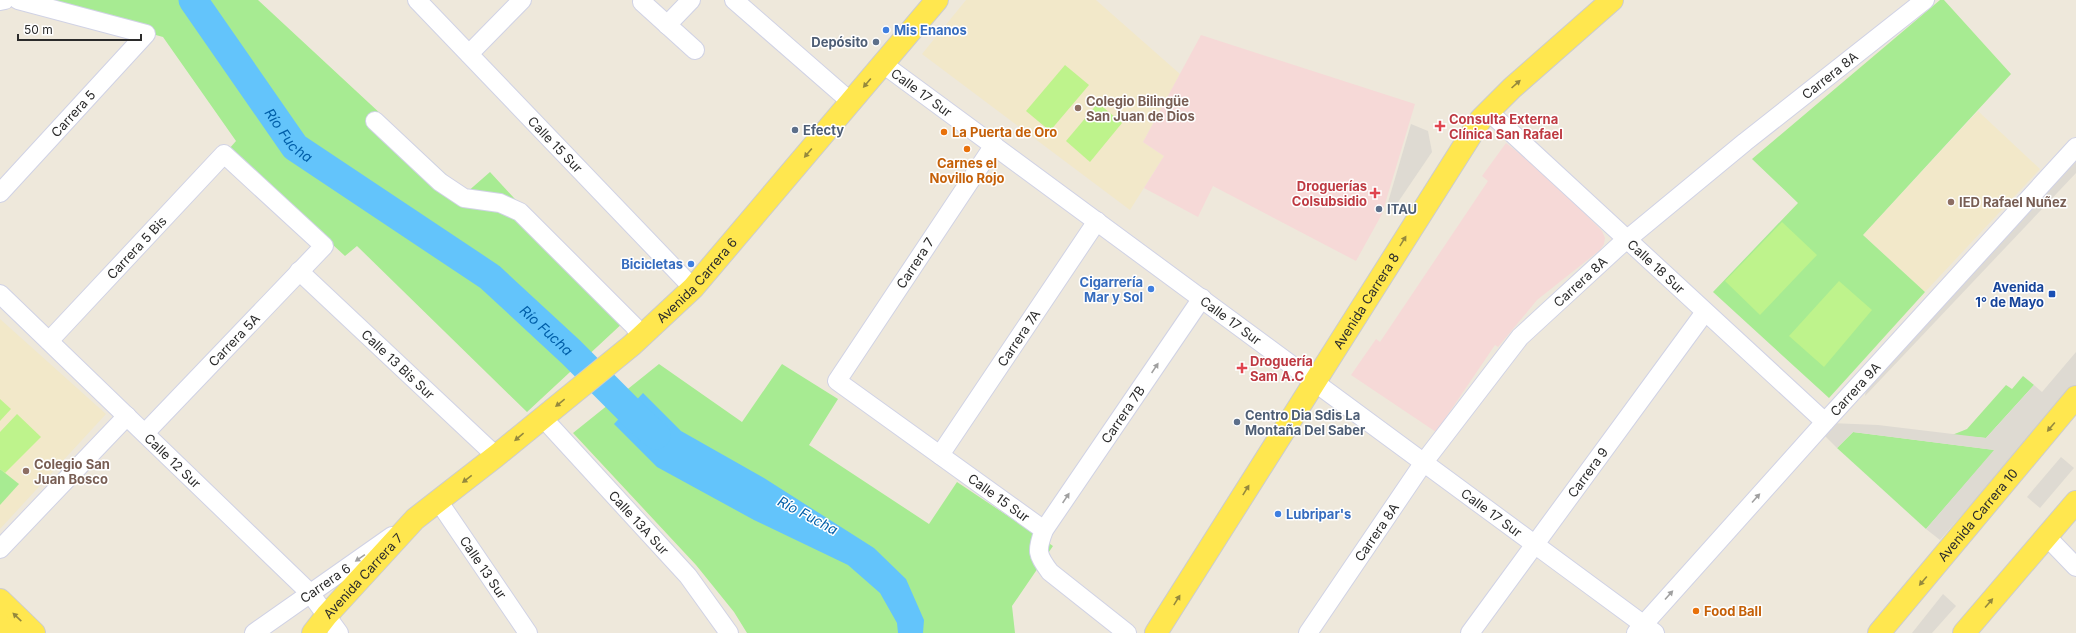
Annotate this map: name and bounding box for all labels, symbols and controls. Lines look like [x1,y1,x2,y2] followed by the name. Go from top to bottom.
[18,16,141,42] scale bar
[24,22,53,37] text: 50 m
[894,22,967,38] place label: Mis Enanos
[881,25,891,35] marker: Mis Enanos
[811,34,868,50] place label: Depósito
[871,37,881,47] marker: Depósito
[1798,48,1861,102] street label: Carrera 8A
[888,65,955,120] street label: Calle 17 Sur
[863,78,872,88] one-way arrow
[1511,80,1522,89] one-way arrow
[48,87,99,140] street label: Carrera 5
[1086,93,1195,124] place label: Colegio Bilingüe San Juan de Dios
[1073,103,1083,113] marker: Colegio Bilingüe San Juan de Dios
[262,105,317,165] water label: Río Fucha
[1449,111,1563,142] place label: Consulta Externa Clínica San Rafael
[525,113,586,176] street label: Calle 15 Sur
[1434,120,1446,132] marker: Consulta Externa Clínica San Rafael
[803,122,844,138] place label: Efecty
[952,124,1057,140] place label: La Puerta de Oro
[790,125,800,135] marker: Efecty
[939,127,949,137] marker: La Puerta de Oro
[962,144,972,154] marker: Carnes el Novillo Rojo
[803,148,812,158] one-way arrow
[930,155,1004,186] place label: Carnes el Novillo Rojo
[1292,178,1367,209] place label: Droguerías Colsubsidio
[1370,188,1380,198] marker: Droguerías Colsubsidio
[1959,194,2067,210] place label: IED Rafael Nuñez
[1946,197,1956,207] marker: IED Rafael Nuñez
[1387,201,1417,217] place label: ITAU
[1374,204,1384,214] marker: ITAU
[103,213,170,282] street label: Carrera 5 Bis
[653,234,740,326] street label: Avenida Carrera 6
[893,235,937,291] street label: Carrera 7
[1399,236,1407,247] one-way arrow
[1624,236,1688,297] street label: Calle 18 Sur
[1330,250,1402,352] street label: Avenida Carrera 8
[1550,253,1610,310] street label: Carrera 8A
[621,256,683,272] place label: Bicicletas
[686,259,696,269] marker: Bicicletas
[1080,274,1143,305] place label: Cigarrería Mar y Sol
[1975,279,2044,310] place label: Avenida 1° de Mayo
[1146,284,1156,294] marker: Cigarrería Mar y Sol
[2047,289,2057,299] marker: Avenida 1° de Mayo
[1197,293,1264,348] street label: Calle 17 Sur
[517,301,577,359] water label: Río Fucha
[994,306,1043,369] street label: Carrera 7A
[205,310,263,370] street label: Carrera 5A
[358,326,438,402] street label: Calle 13 Bis Sur
[1250,353,1313,384] place label: Droguería Sam A.C
[1827,359,1884,419] street label: Carrera 9A
[1151,363,1159,373] one-way arrow
[1237,363,1247,373] marker: Droguería Sam A.C
[1098,383,1148,446] street label: Carrera 7B
[555,399,566,408] one-way arrow
[1245,407,1366,438] place label: Centro Dia Sdis La Montaña Del Saber
[1232,417,1242,427] marker: Centro Dia Sdis La Montaña Del Saber
[2047,422,2056,432] one-way arrow
[141,430,204,491] street label: Calle 12 Sur
[514,433,525,442] one-way arrow
[1564,444,1611,501] street label: Carrera 9
[34,456,110,487] place label: Colegio San Juan Bosco
[1934,465,2021,564] street label: Avenida Carrera 10
[21,466,31,476] marker: Colegio San Juan Bosco
[965,470,1033,525] street label: Calle 15 Sur
[462,475,473,483] one-way arrow
[1242,485,1250,495] one-way arrow
[1458,485,1525,540] street label: Calle 17 Sur
[606,487,672,558] street label: Calle 13A Sur
[775,492,841,538] water label: Río Fucha
[1062,493,1070,503] one-way arrow
[1751,494,1760,503] one-way arrow
[1351,500,1402,564] street label: Carrera 8A
[1286,506,1351,522] place label: Lubripar's
[1273,509,1283,519] marker: Lubripar's
[320,530,406,622] street label: Avenida Carrera 7
[456,533,510,602] street label: Calle 13 Sur
[355,554,366,562] one-way arrow
[297,560,354,606] street label: Carrera 6
[1918,575,1927,586] one-way arrow
[1664,590,1674,600] one-way arrow
[1173,595,1181,605] one-way arrow
[1985,598,1994,609] one-way arrow
[1704,603,1762,619] place label: Food Ball
[1691,606,1701,616] marker: Food Ball
[12,612,22,622] one-way arrow

